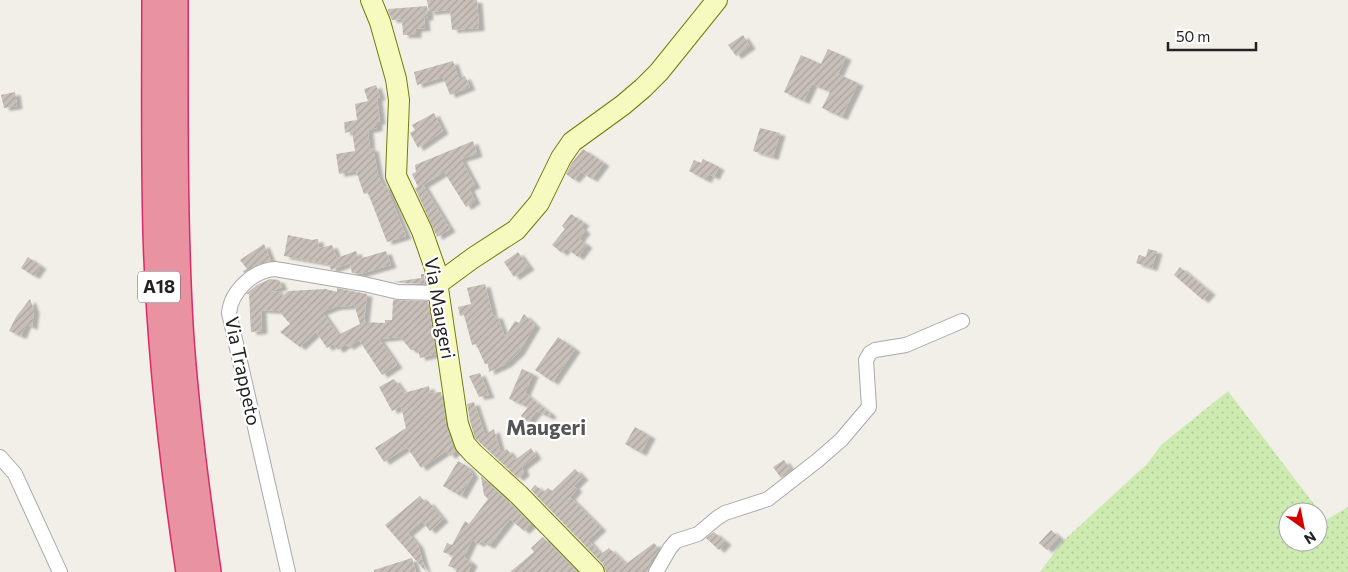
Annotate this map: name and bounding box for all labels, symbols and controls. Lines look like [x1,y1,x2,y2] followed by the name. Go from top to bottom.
[1168,20,1256,52] scale bar
[1176,27,1210,45] text: 50 m
[420,255,461,360] street label: Via Maugeri
[138,272,180,302] road number: A18
[221,314,266,427] street label: Via Trappeto
[506,414,586,439] district label: Maugeri
[1278,502,1328,552] north arrow
[1301,528,1319,548] text: N

